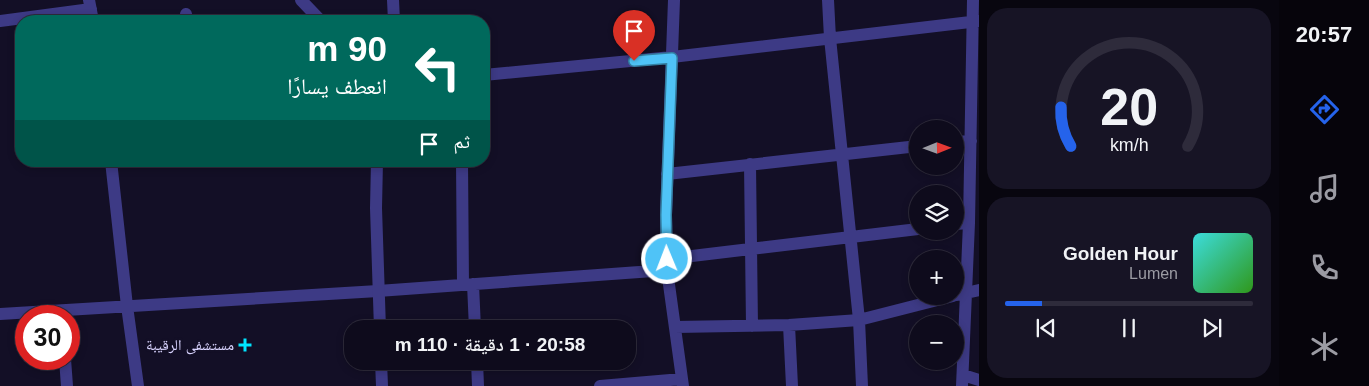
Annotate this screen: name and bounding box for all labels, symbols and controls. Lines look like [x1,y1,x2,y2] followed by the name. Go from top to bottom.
[613,10,655,61] pin
[620,17,648,45] icon: arrive
[1296,22,1352,47] text: 20:57
[307,29,387,68] text: 90 m
[405,35,470,100] icon: left
[287,74,387,99] text: انعطف يسارًا
[1100,78,1158,136] text: 20
[1307,92,1342,127] icon: directions
[909,120,964,175] north arrow
[909,120,964,370] map controls
[415,130,443,158] icon: arrive
[453,131,470,152] text: ثم
[1110,135,1148,155] text: km/h
[1307,171,1342,206] icon: music
[909,185,964,240] button: layers
[640,232,692,284] position arrow
[1063,243,1178,264] text: Golden Hour
[909,250,964,305] button: +
[1307,250,1342,285] icon: phone
[1129,265,1178,282] text: Lumen
[15,305,80,370] speed limit sign: 30
[1032,314,1060,342] icon: previous
[1115,314,1143,342] icon: pause
[1198,314,1226,342] icon: next
[909,315,964,370] button: −
[1307,329,1342,364] icon: climate
[395,334,585,355] text: 20:58 · 1 دقيقة · 110 m
[146,336,234,355] place label: مستشفى الرقيبة
[238,338,252,352] marker: مستشفى الرقيبة

